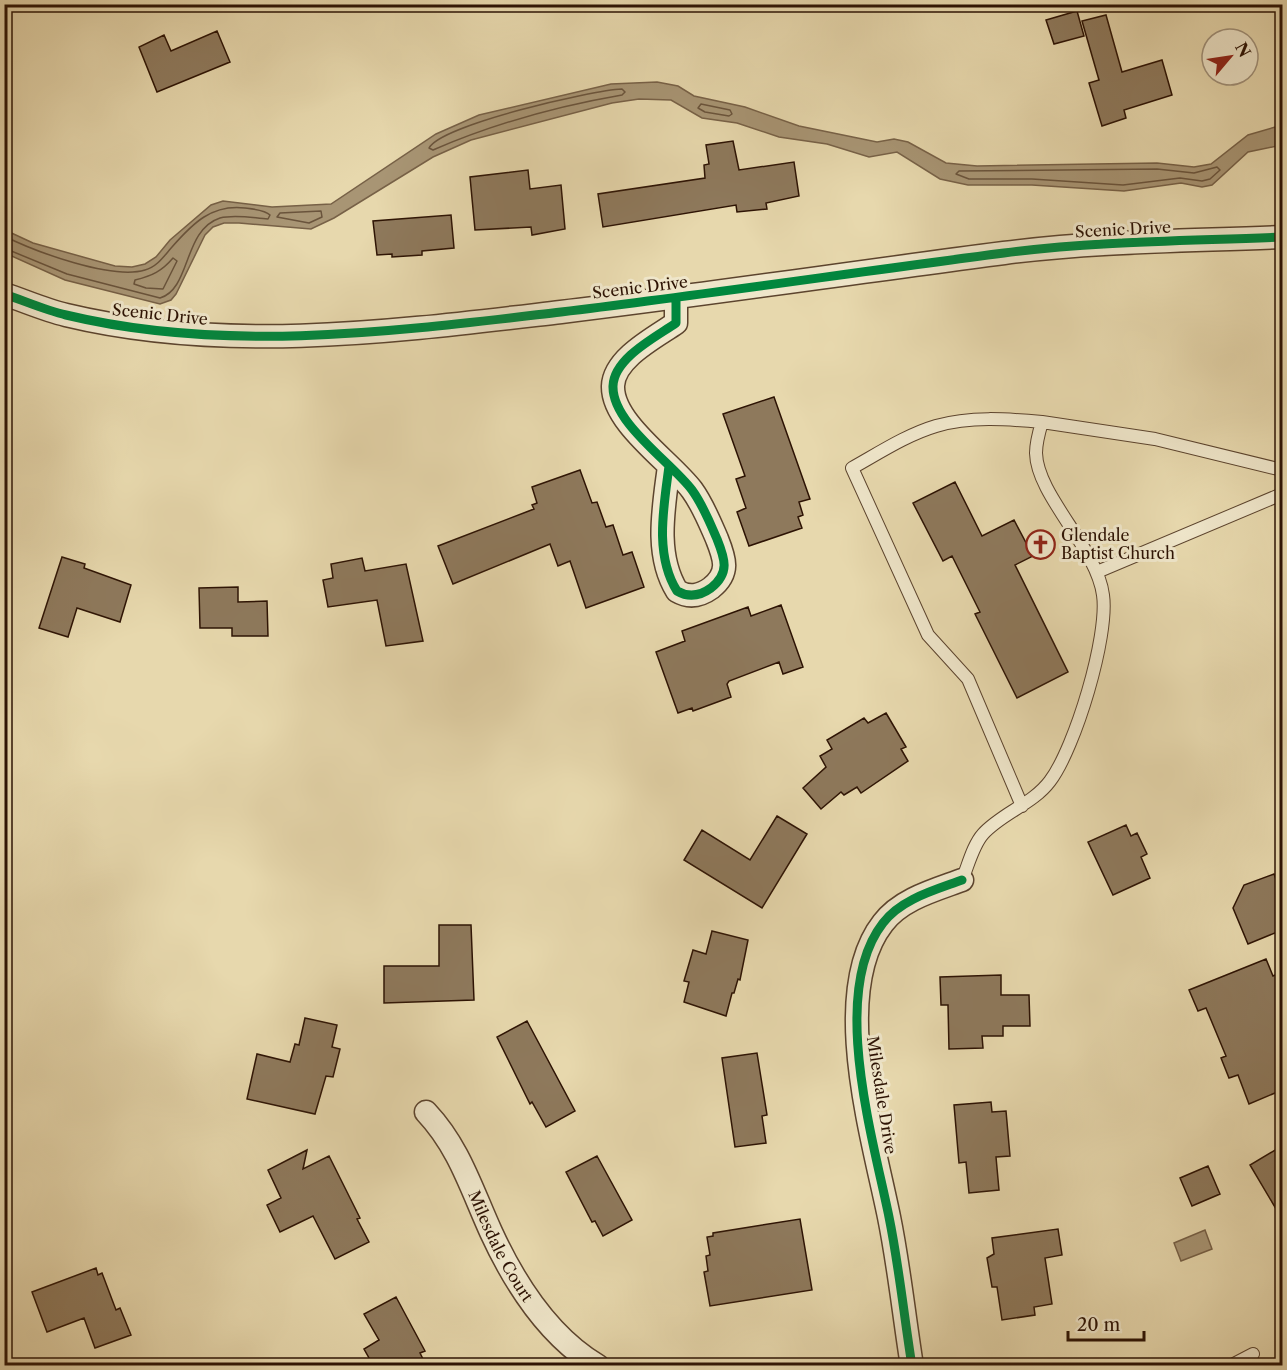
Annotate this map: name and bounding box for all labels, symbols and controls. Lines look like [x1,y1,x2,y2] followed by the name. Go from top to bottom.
[1200,27,1260,87] north arrow
[1231,39,1255,61] text: N
[1075,216,1172,242] street label: Scenic Drive
[591,271,689,303] street label: Scenic Drive
[111,299,209,329] street label: Scenic Drive
[1061,525,1175,563] place label: Glendale Baptist Church
[1024,528,1056,560] church icon: Glendale Baptist Church
[863,1034,901,1156] street label: Milesdale Drive
[464,1187,538,1306] street label: Milesdale Court
[1068,1304,1144,1342] scale bar
[1077,1314,1121,1336] text: 20 m

